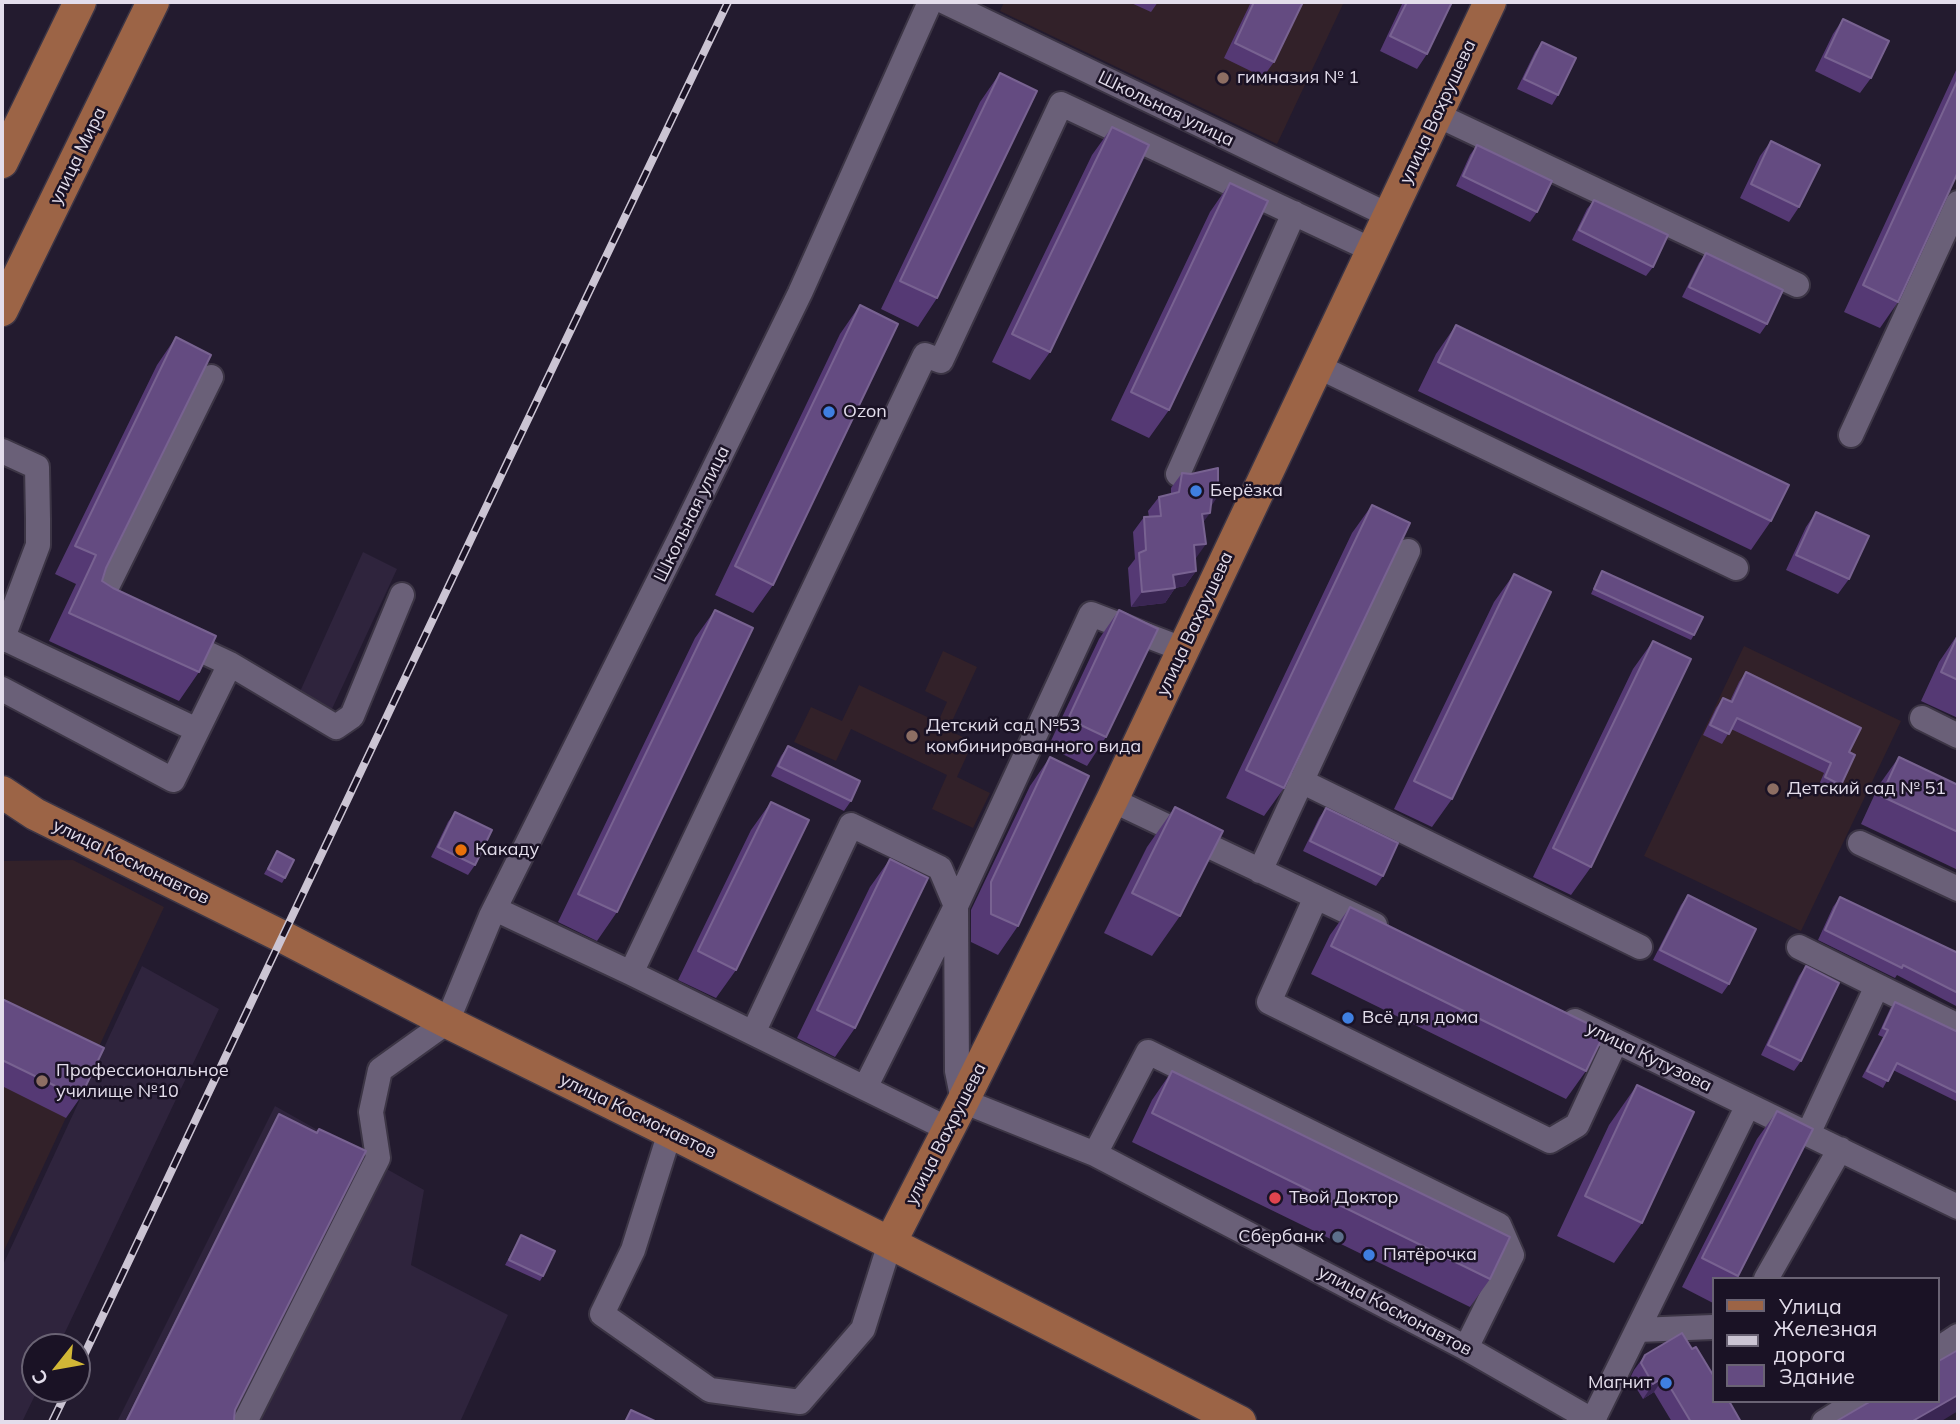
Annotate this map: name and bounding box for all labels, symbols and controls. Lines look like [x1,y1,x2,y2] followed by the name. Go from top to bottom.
[1395,37,1481,187] street label: улица Вахрушева
[1094,67,1238,151] street label: Школьная улица
[1237,67,1359,89] place label: гимназия № 1
[1215,70,1231,86] marker: гимназия № 1
[45,104,111,208] street label: улица Мира
[843,401,887,423] place label: Ozon
[821,404,837,420] marker: Ozon
[650,442,734,586] street label: Школьная улица
[1210,480,1283,502] place label: Берёзка
[1188,483,1204,499] marker: Берёзка
[1152,549,1238,699] street label: улица Вахрушева
[926,715,1141,758] place label: Детский сад №53 комбинированного вида
[904,728,920,744] marker: Детский сад №53 комбинированного вида
[1787,778,1946,800] place label: Детский сад № 51
[1765,781,1781,797] marker: Детский сад № 51
[49,815,213,909] street label: улица Космонавтов
[475,839,539,861] place label: Какаду
[453,842,469,858] marker: Какаду
[1362,1007,1479,1029] place label: Всё для дома
[1340,1010,1356,1026] marker: Всё для дома
[1583,1017,1715,1097] street label: улица Кутузова
[901,1059,991,1209] street label: улица Вахрушева
[56,1060,229,1102] place label: Профессиональное училище №10
[556,1069,720,1163] street label: улица Космонавтов
[34,1073,50,1089] marker: Профессиональное училище №10
[1289,1187,1399,1209] place label: Твой Доктор
[1267,1190,1283,1206] marker: Твой Доктор
[1238,1226,1324,1248] place label: Сбербанк
[1330,1229,1346,1245] marker: Сбербанк
[1383,1244,1477,1266] place label: Пятёрочка
[1361,1247,1377,1263] marker: Пятёрочка
[1314,1261,1476,1361] street label: улица Космонавтов
[1712,1277,1939,1403] legend
[1779,1293,1842,1319] text: Улица
[1773,1315,1877,1367] text: Железная дорога
[21,1333,91,1403] north arrow
[1779,1363,1855,1389] text: Здание
[26,1366,53,1390] text: С
[1588,1372,1652,1394] place label: Магнит
[1658,1375,1674,1391] marker: Магнит

